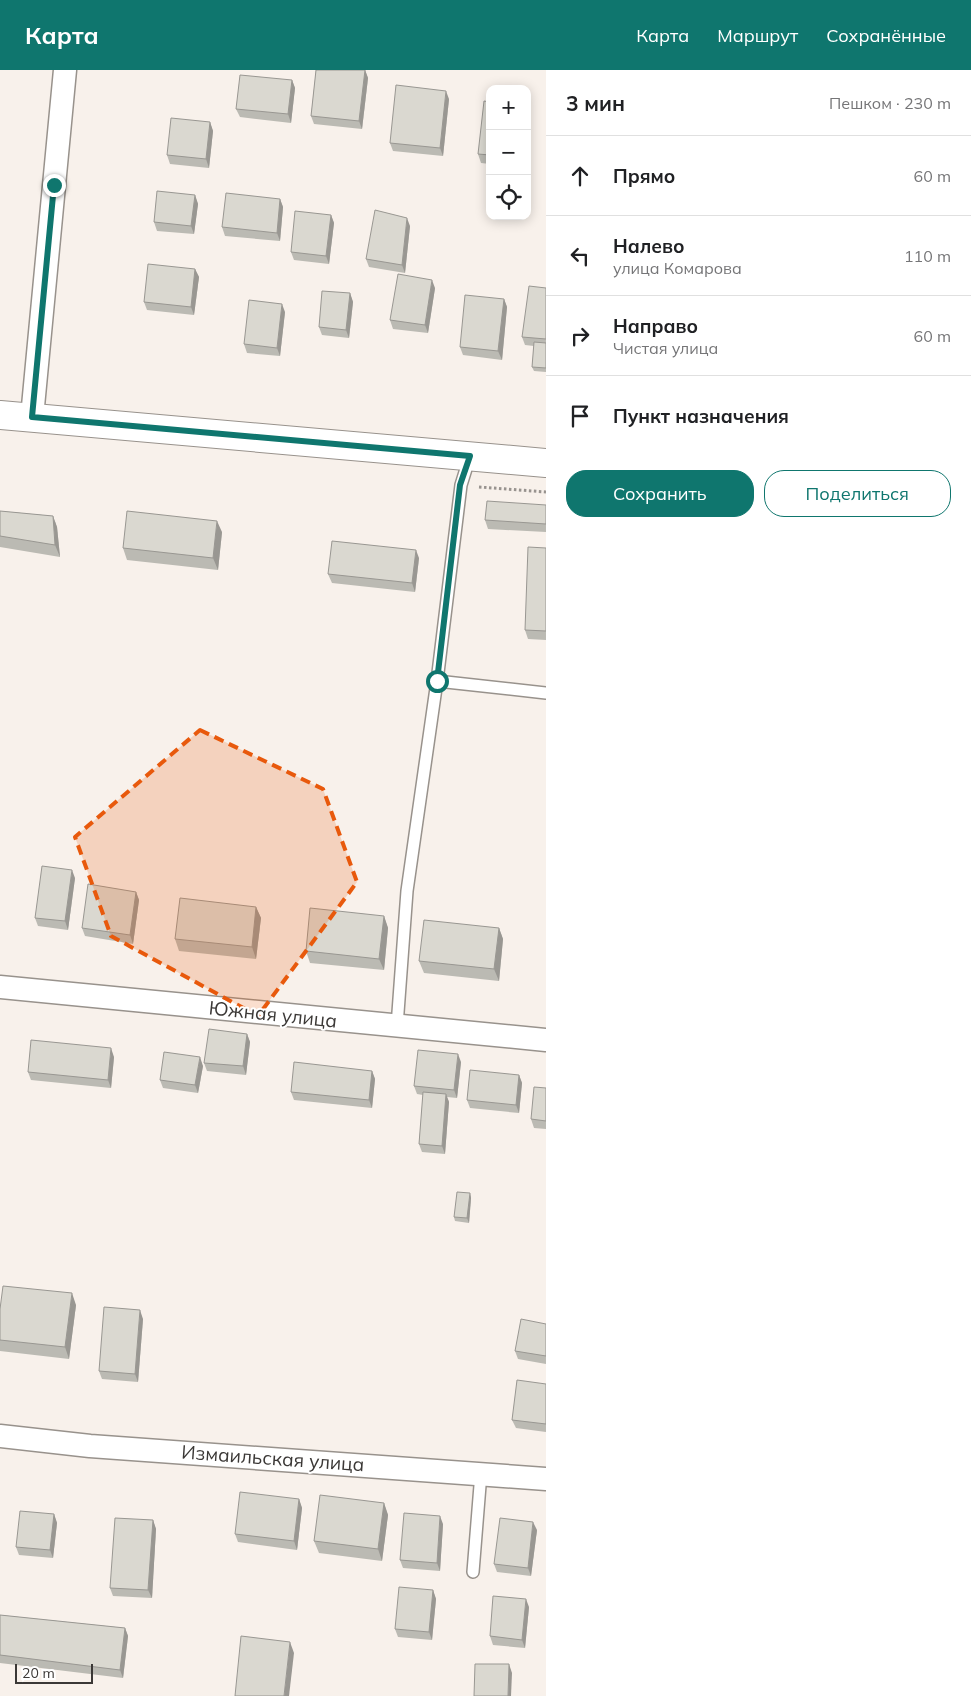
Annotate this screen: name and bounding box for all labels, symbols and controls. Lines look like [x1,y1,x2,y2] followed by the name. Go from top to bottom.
[25,20,99,50] text: Карта
[636,24,689,47] text: Карта
[717,24,798,47] text: Маршрут
[826,24,946,47] text: Сохранённые
[486,85,531,220] map controls
[486,85,531,130] button: +
[566,90,625,116] text: 3 мин
[829,93,951,113] text: Пешком · 230 m
[486,130,531,175] button: −
[566,162,594,190] icon: ahead
[613,164,675,188] text: Прямо
[914,166,951,186] text: 60 m
[43,174,66,197] route end
[486,175,531,220] button: locate
[613,234,685,258] text: Налево
[566,242,594,270] icon: left
[904,246,951,266] text: 110 m
[613,258,742,278] text: улица Комарова
[613,314,698,338] text: Направо
[566,322,594,350] icon: right
[914,326,951,346] text: 60 m
[613,338,718,358] text: Чистая улица
[566,402,594,430] icon: arrive
[613,404,789,428] text: Пункт назначения
[566,470,754,517] button: Сохранить
[764,470,951,517] button: Поделиться
[426,670,449,693] route start
[208,995,338,1033] street label: Южная улица
[181,1440,365,1476] street label: Измаильская улица
[15,1661,92,1684] scale bar
[22,1664,55,1682] text: 20 m

